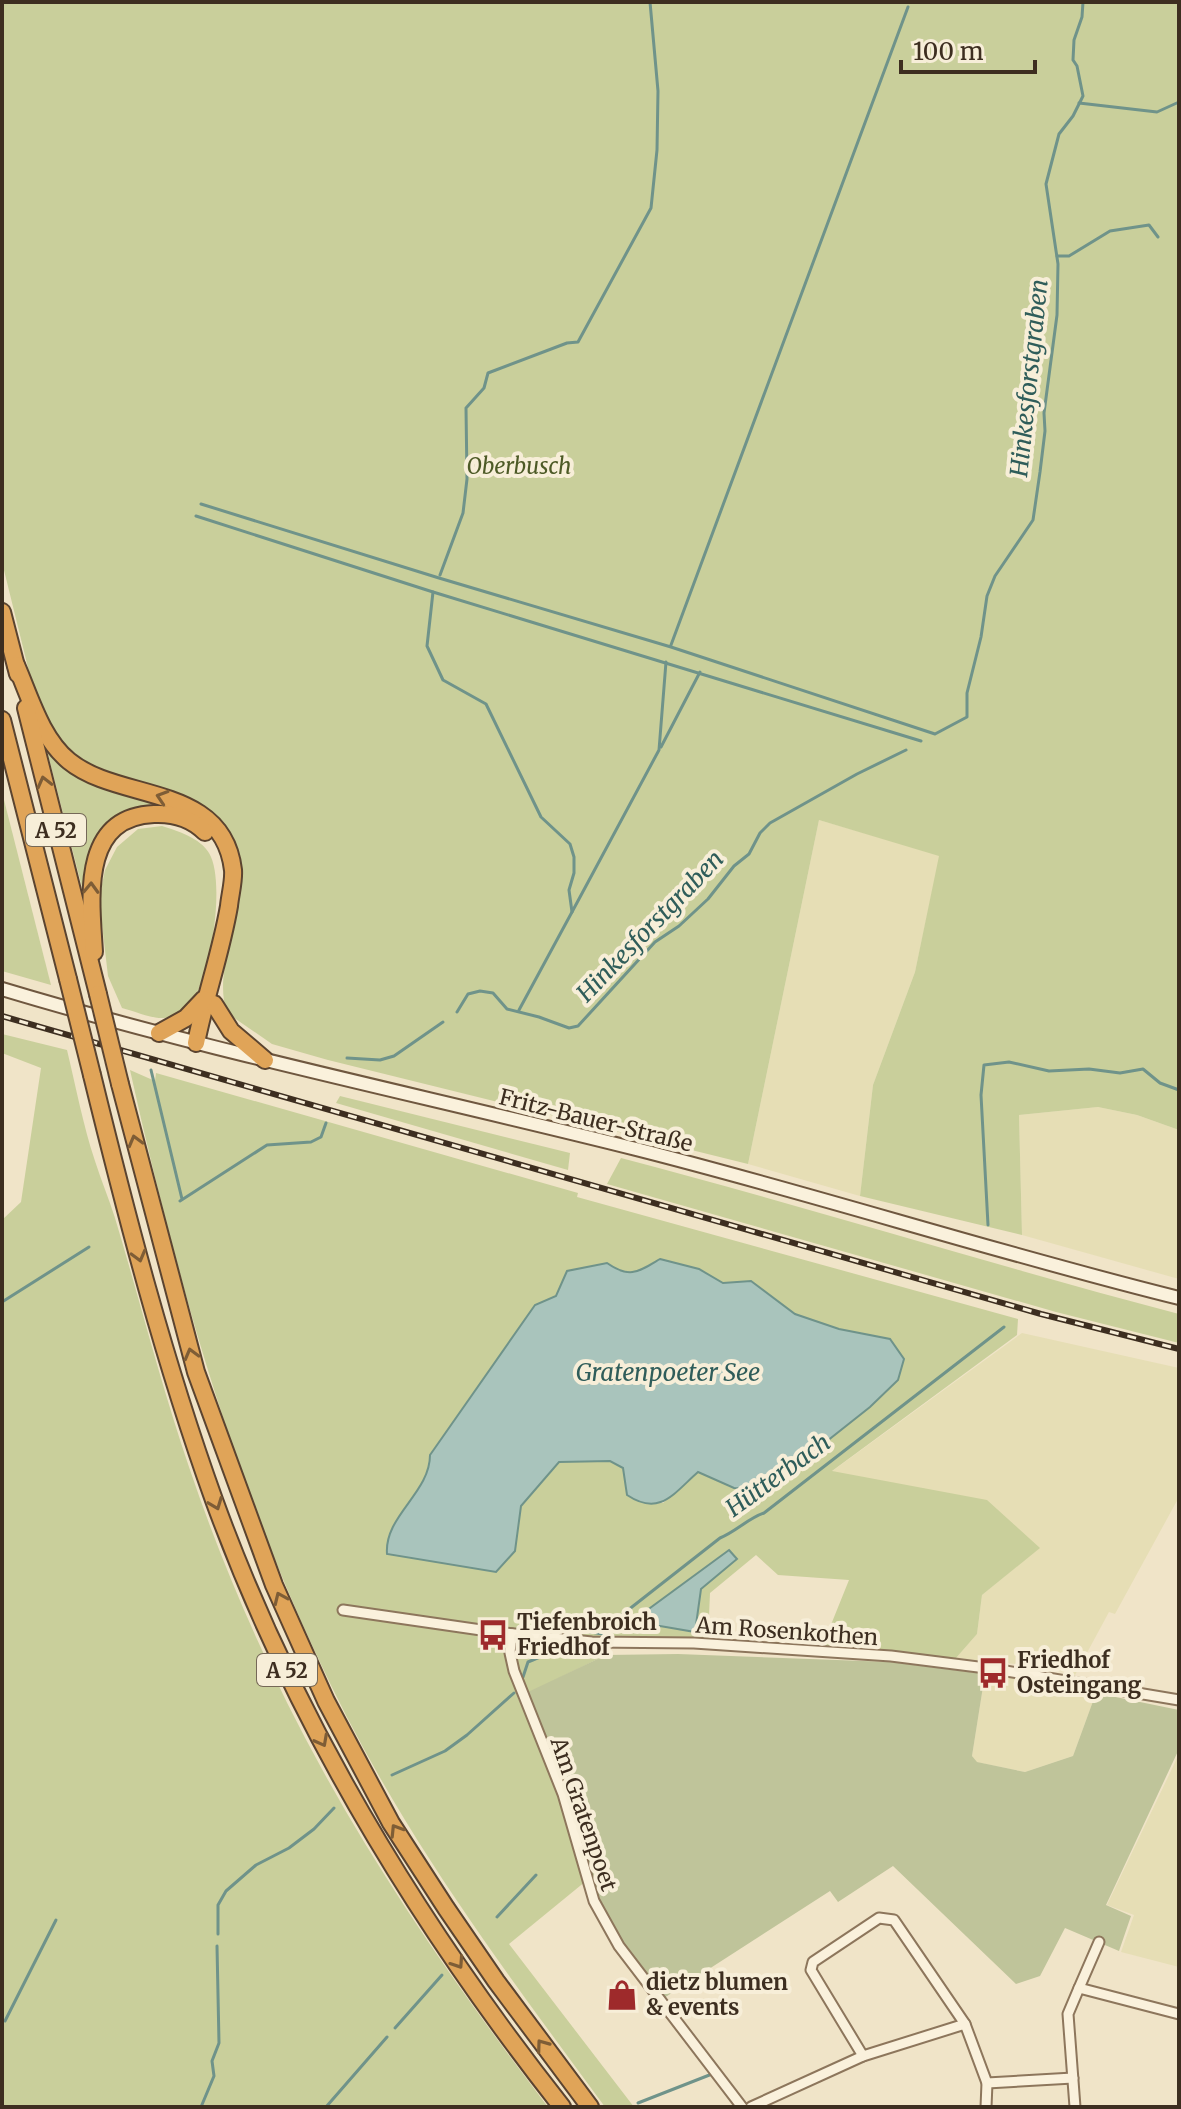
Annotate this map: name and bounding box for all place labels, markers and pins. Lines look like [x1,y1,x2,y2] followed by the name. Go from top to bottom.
[517,1608,657,1661] place label: Tiefenbroich Friedhof
[476,1618,510,1652] bus stop icon: Tiefenbroich Friedhof
[1017,1646,1142,1699] place label: Friedhof Osteingang
[976,1656,1010,1690] bus stop icon: Friedhof Osteingang
[646,1968,788,2021] place label: dietz blumen & events
[605,1978,639,2012] shop icon: dietz blumen & events

